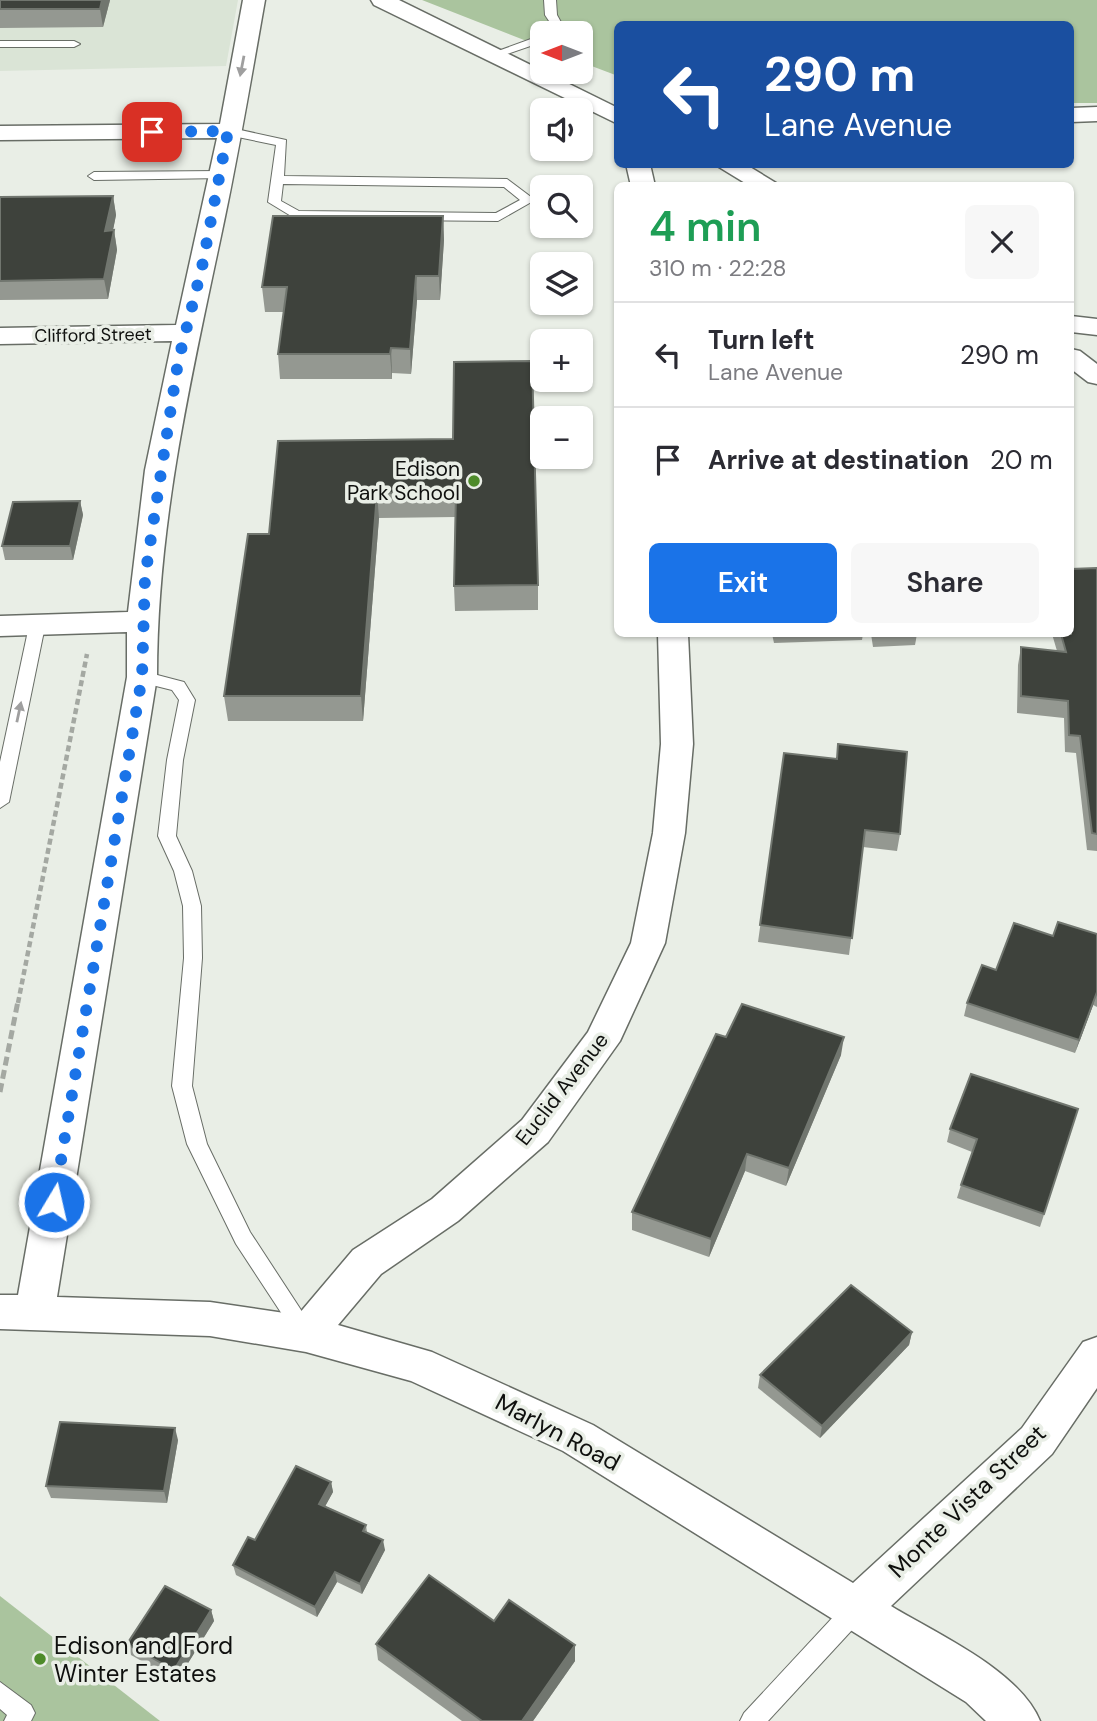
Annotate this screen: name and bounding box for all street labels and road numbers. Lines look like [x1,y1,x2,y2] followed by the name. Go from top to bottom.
[34,322,152,348] street label: Clifford Street
[509,1027,615,1151] street label: Euclid Avenue
[490,1386,626,1478] street label: Marlyn Road
[882,1418,1052,1584] street label: Monte Vista Street

